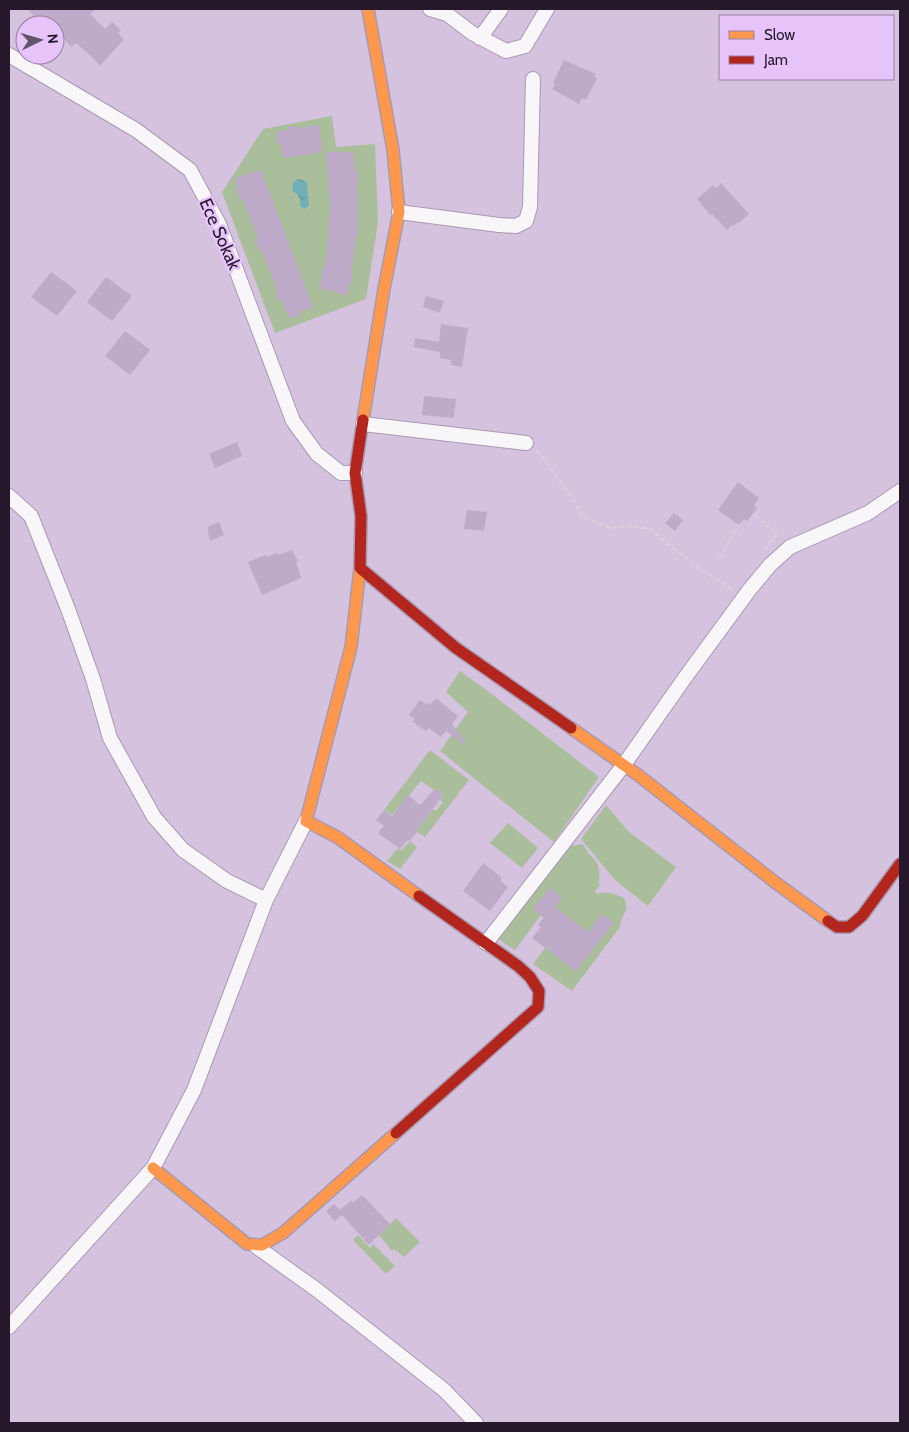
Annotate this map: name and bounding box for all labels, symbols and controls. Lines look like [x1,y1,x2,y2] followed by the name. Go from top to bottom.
[15,15,65,65] north arrow
[719,15,894,80] legend
[764,26,795,44] text: Slow
[44,33,62,45] text: N
[763,51,788,69] text: Jam
[194,195,246,274] street label: Ece Sokak

